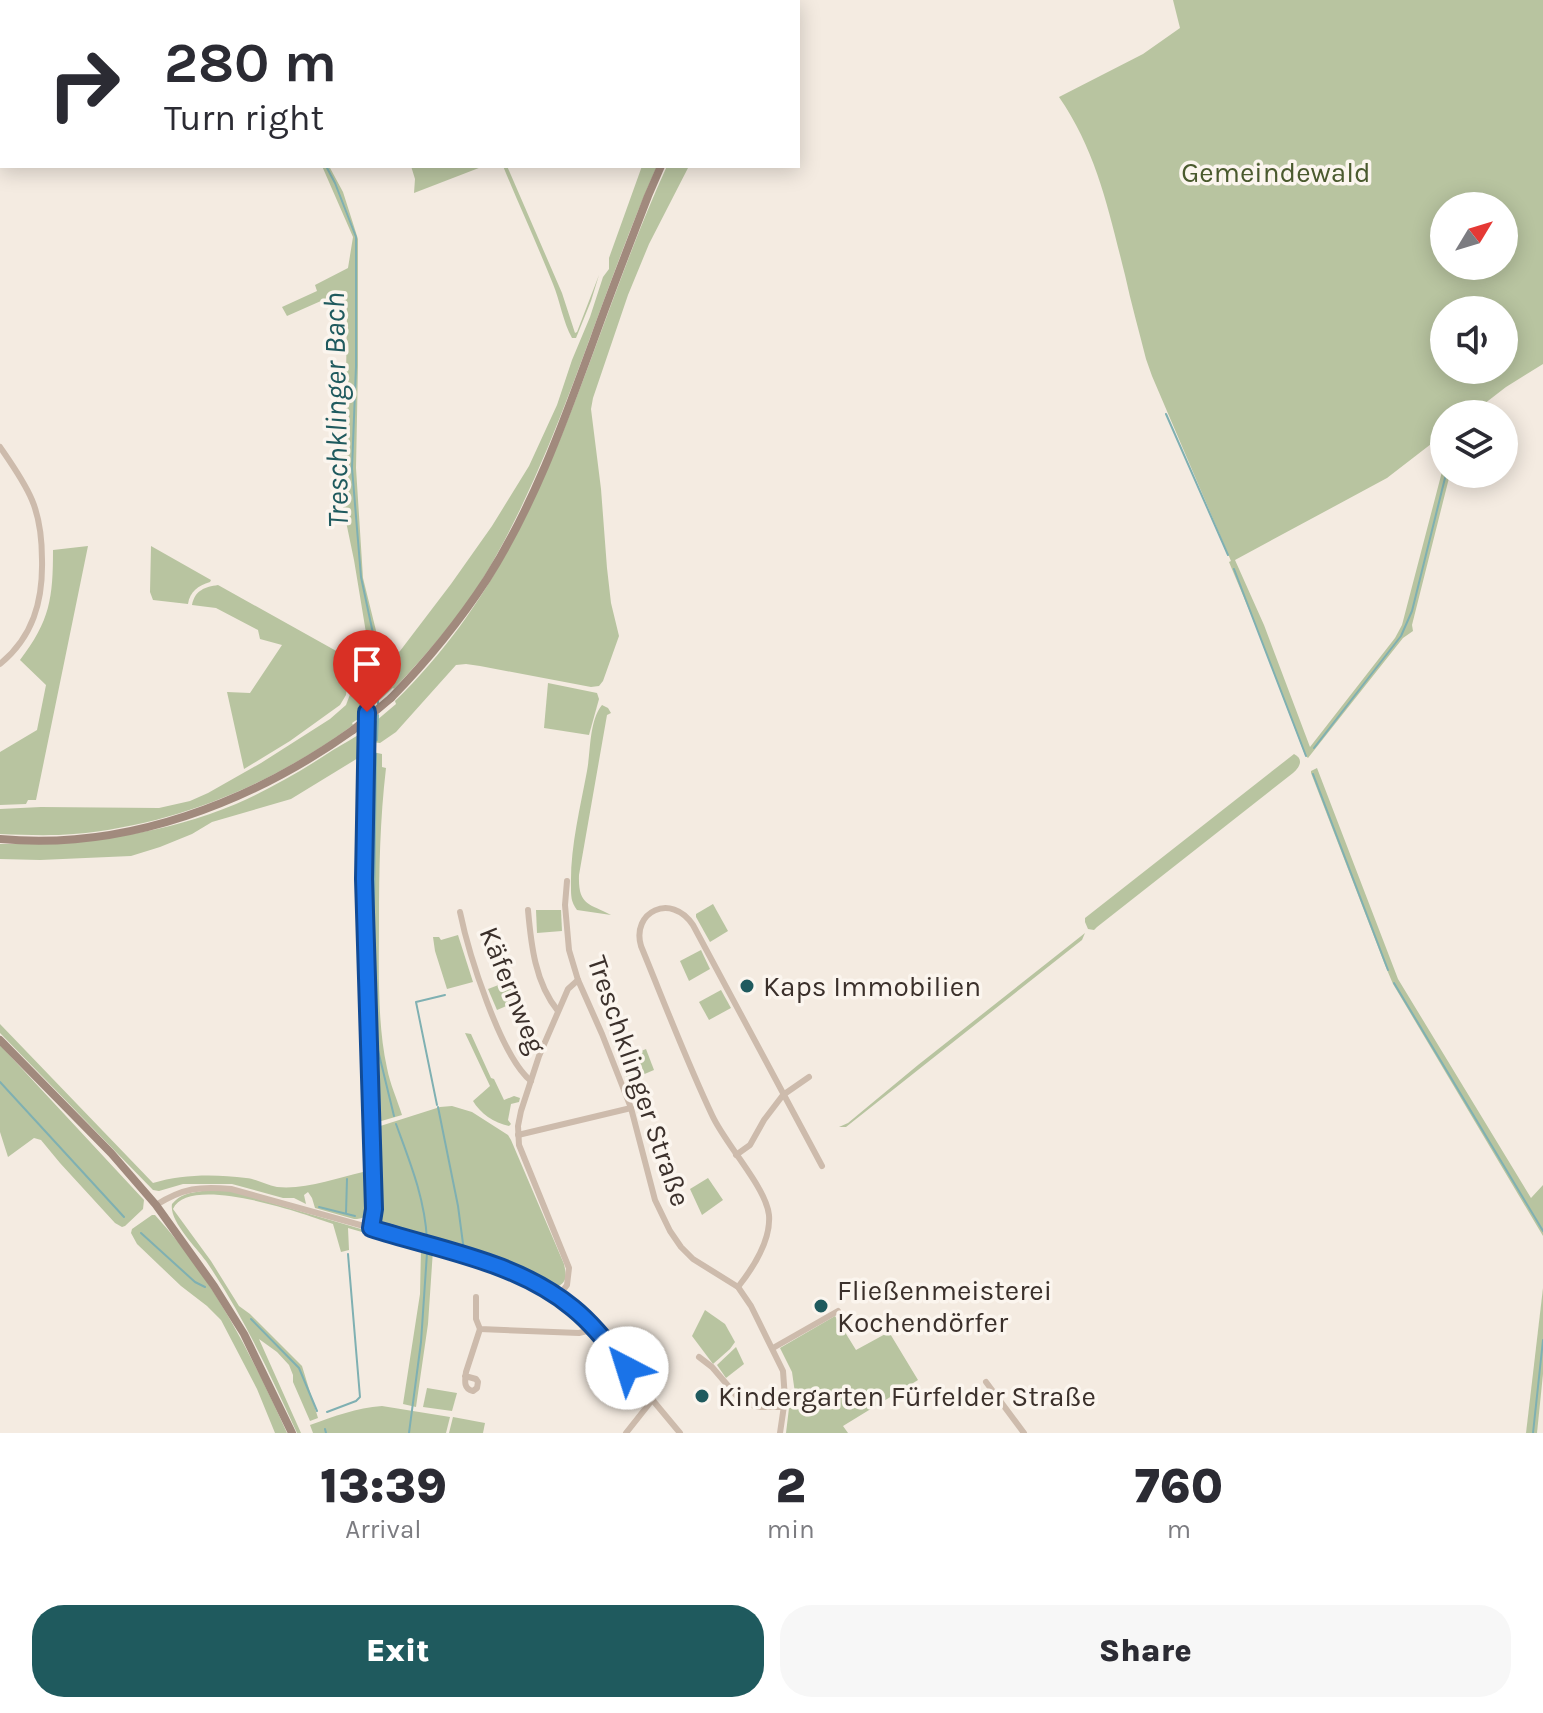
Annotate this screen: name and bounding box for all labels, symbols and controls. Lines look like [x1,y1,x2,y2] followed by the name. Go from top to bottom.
[164,30,337,95] text: 280 m
[32,32,136,136] icon: right
[164,97,324,139] text: Turn right
[1181,156,1371,189] park label: Gemeindewald
[1430,192,1518,280] north arrow
[1430,192,1518,488] map controls
[316,292,356,528] water label: Treschklinger Bach
[1430,296,1518,384] button: sound
[1430,400,1518,488] button: layers
[333,630,401,712] pin
[345,642,389,686] icon: arrive
[473,922,553,1058] street label: Käfernweg
[581,951,697,1211] street label: Treschklinger Straße
[763,970,981,1003] place label: Kaps Immobilien
[738,977,756,995] marker: Kaps Immobilien
[837,1274,1052,1339] place label: Fließenmeisterei Kochendörfer
[812,1297,830,1315] marker: Fließenmeisterei Kochendörfer
[585,1326,669,1410] position arrow
[718,1380,1096,1413] place label: Kindergarten Fürfelder Straße
[693,1387,711,1405] marker: Kindergarten Fürfelder Straße
[320,1458,447,1514] text: 13:39
[776,1458,806,1514] text: 2
[1135,1458,1223,1514] text: 760
[345,1514,422,1545] text: Arrival
[767,1514,815,1545] text: min
[1167,1514,1191,1545] text: m
[32,1605,764,1697] button: Exit
[780,1605,1511,1697] button: Share

